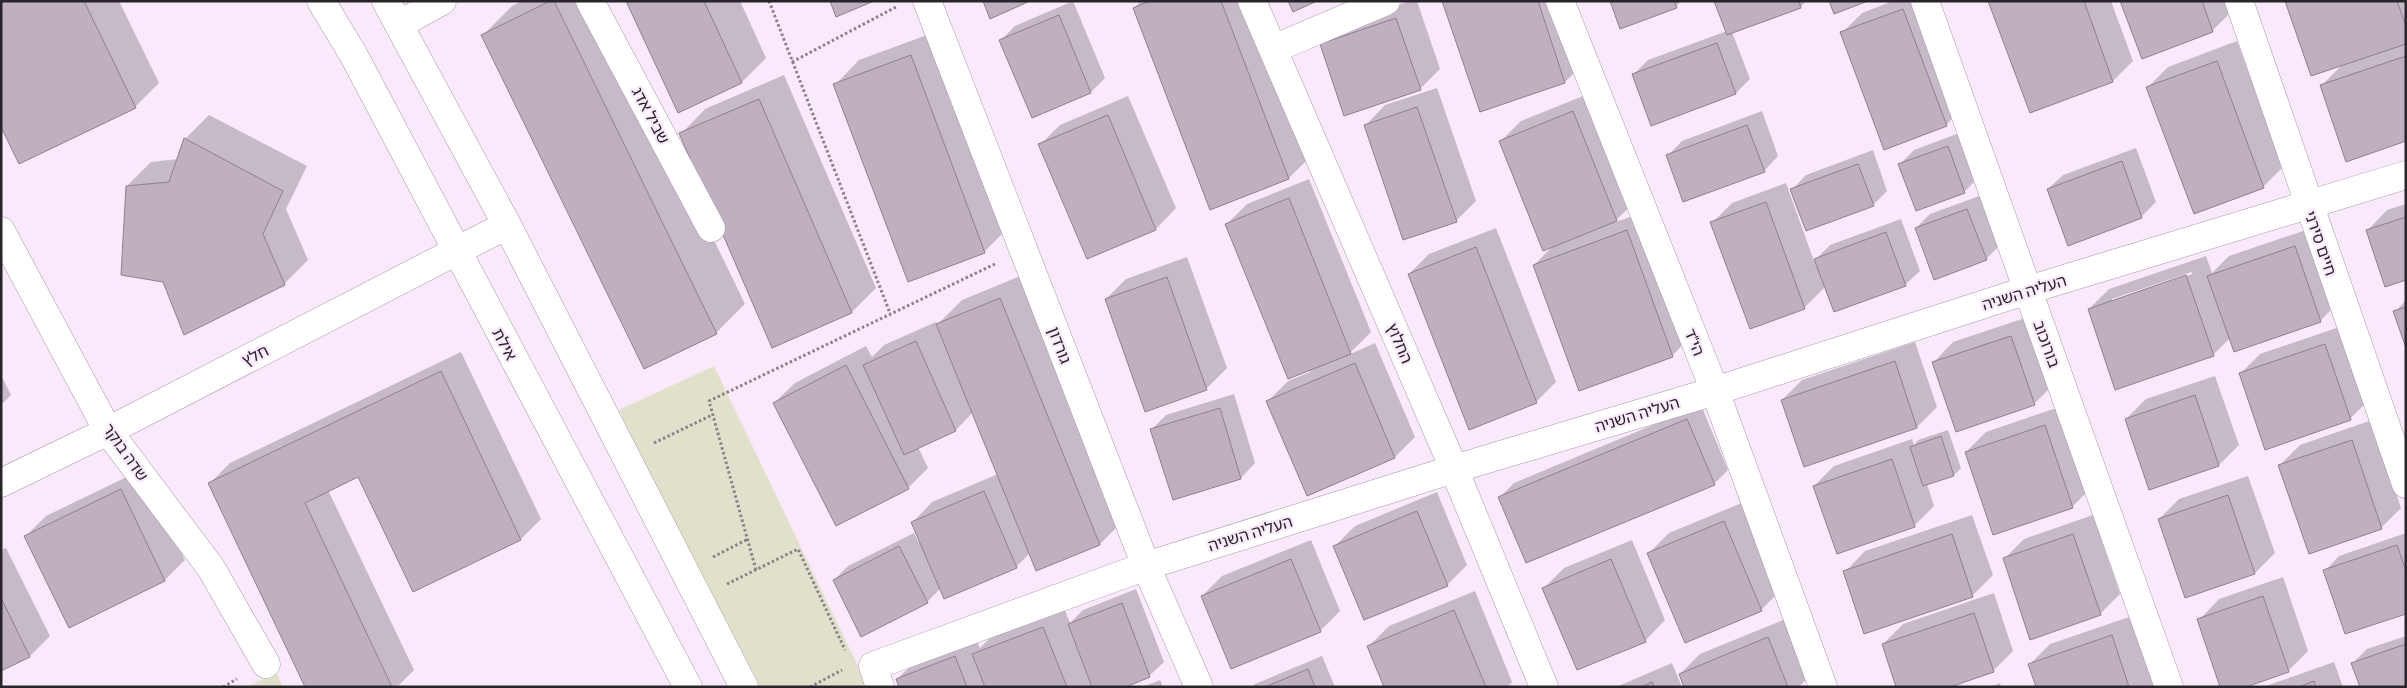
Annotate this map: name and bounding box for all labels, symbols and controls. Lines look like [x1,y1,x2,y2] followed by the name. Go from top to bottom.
[629,83,674,146] street label: שביל אדג
[2302,208,2341,278] street label: חיים סירני
[1979,270,2068,313] street label: העליה השניה
[2030,318,2065,370] street label: בורוכוב
[1383,320,1417,366] street label: החלוץ
[489,324,522,363] street label: אילת
[1045,324,1076,366] street label: גורדון
[1681,325,1709,358] street label: הי"ד
[238,340,271,369] street label: חלץ
[1592,392,1681,435] street label: העליה השניה
[100,419,153,484] street label: שדה בוקר
[1205,511,1294,554] street label: העליה השניה

